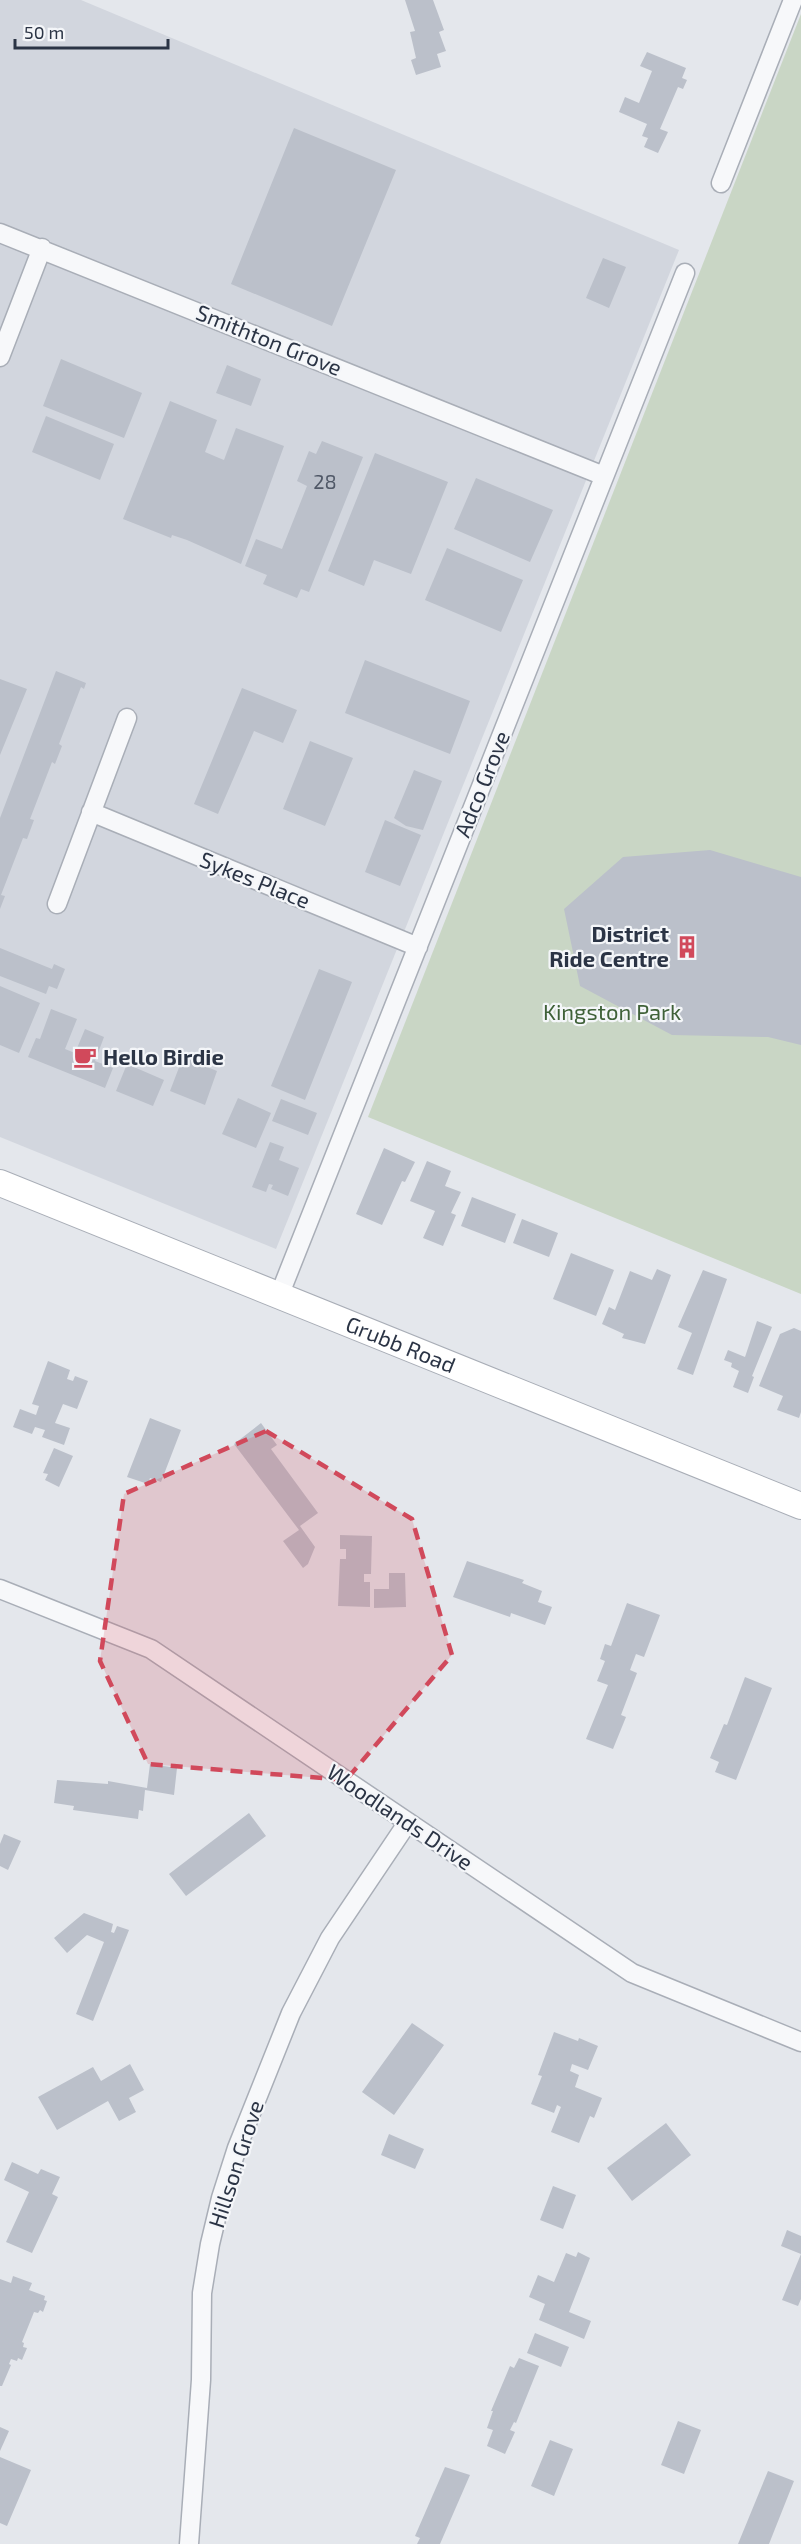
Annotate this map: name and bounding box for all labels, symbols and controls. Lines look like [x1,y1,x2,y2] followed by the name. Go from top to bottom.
[15,12,168,50] scale bar
[24,21,64,43] text: 50 m
[193,298,346,380] street label: Smithton Grove
[313,469,337,493] house number: 28
[448,727,514,841] street label: Adco Grove
[196,845,314,913] street label: Sykes Place
[549,920,669,971] place label: District Ride Centre
[674,934,700,960] building icon: District Ride Centre
[543,998,681,1024] park label: Kingston Park
[103,1043,224,1069] place label: Hello Birdie
[72,1044,98,1070] cafe icon: Hello Birdie
[342,1310,460,1377] street label: Grubb Road
[323,1758,478,1875] street label: Woodlands Drive
[202,2097,268,2231] street label: Hillson Grove

